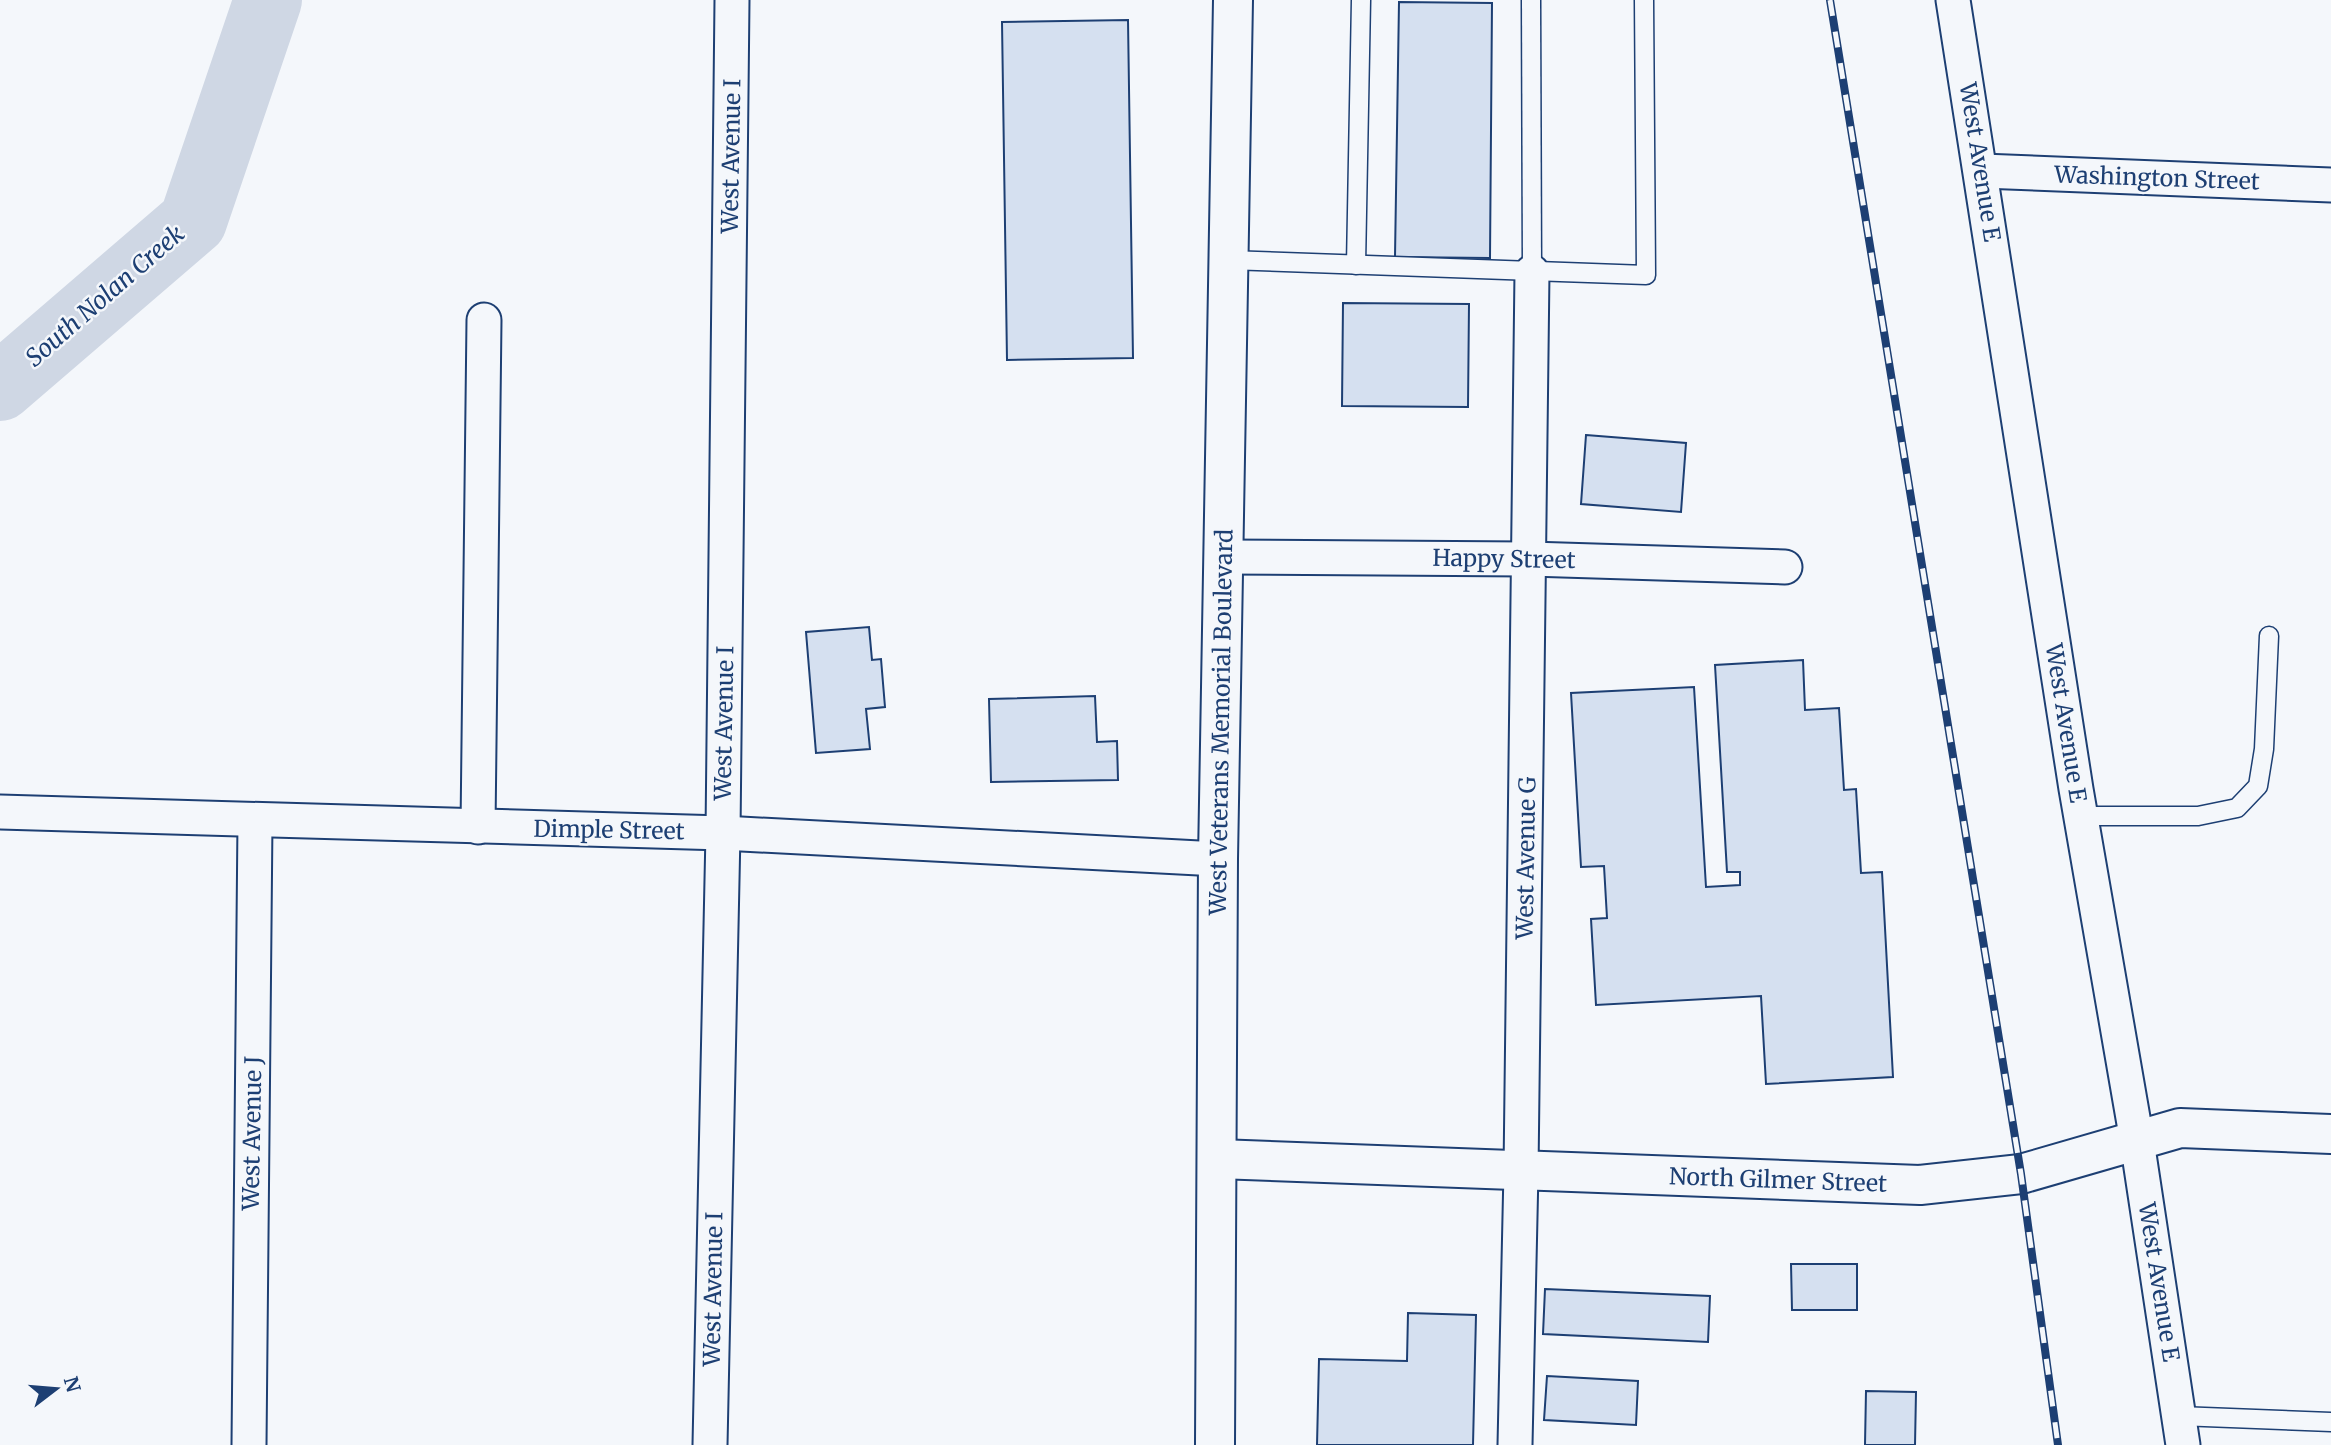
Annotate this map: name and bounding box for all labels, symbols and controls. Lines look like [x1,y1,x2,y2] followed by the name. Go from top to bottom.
[715,78,746,234] street label: West Avenue I
[1953,79,2007,244] street label: West Avenue E
[2053,159,2260,196] street label: Washington Street
[19,218,190,373] water label: South Nolan Creek
[1203,529,1238,916] street label: West Veterans Memorial Boulevard
[1432,543,1576,574] street label: Happy Street
[2039,640,2093,805] street label: West Avenue E
[708,645,739,801] street label: West Avenue I
[1510,776,1541,941] street label: West Avenue G
[533,814,685,845] street label: Dimple Street
[236,1055,267,1211] street label: West Avenue J
[1668,1161,1888,1198] street label: North Gilmer Street
[2132,1199,2186,1364] street label: West Avenue E
[697,1211,728,1367] street label: West Avenue I
[21,1354,91,1424] north arrow
[59,1374,86,1395] text: N

